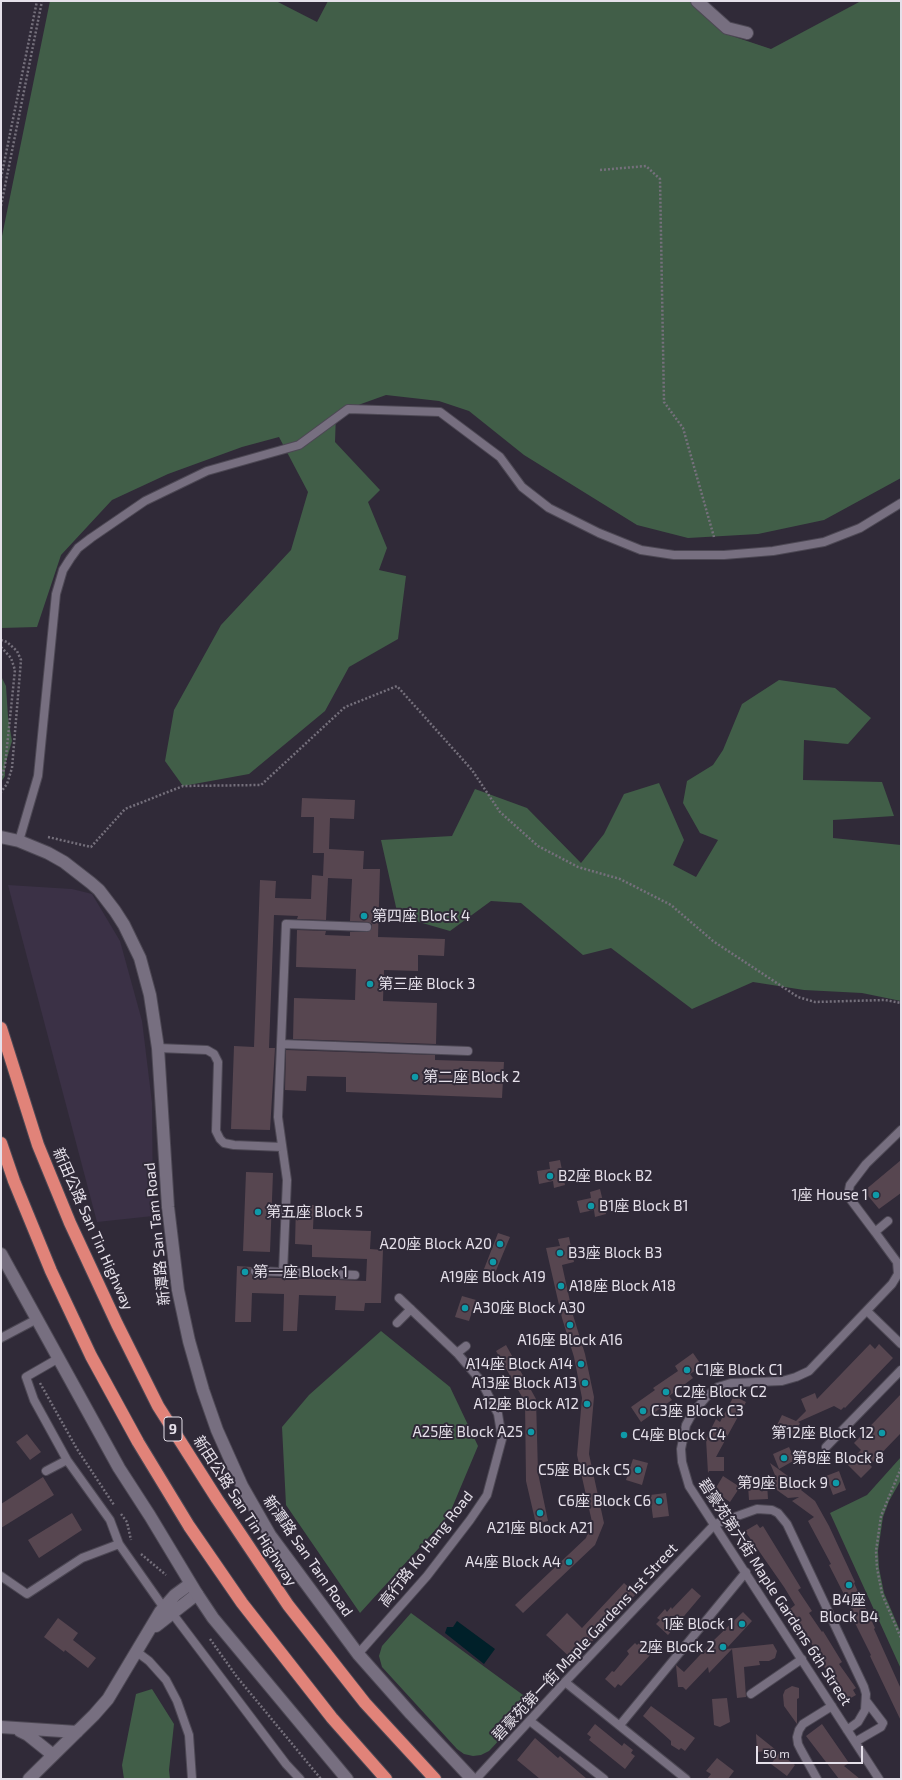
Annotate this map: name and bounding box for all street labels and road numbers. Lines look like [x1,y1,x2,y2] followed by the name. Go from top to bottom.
[49,1145,137,1313] street label: 新田公路 San Tin Highway
[141,1162,173,1306] street label: 新潭路 San Tam Road
[164,1417,182,1441] road number: 9
[190,1432,300,1590] street label: 新田公路 San Tin Highway
[695,1475,855,1709] street label: 碧豪苑第六街 Maple Gardens 6th Street
[375,1487,477,1611] street label: 高行路 Ko Hang Road
[259,1492,357,1620] street label: 新潭路 San Tam Road
[489,1540,681,1744] street label: 碧豪苑第一街 Maple Gardens 1st Street

